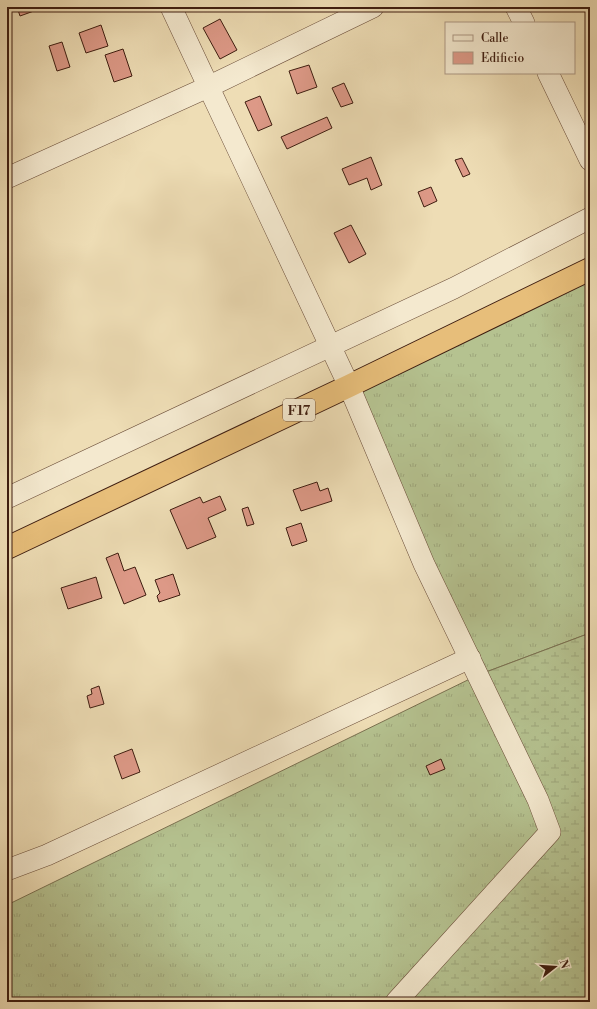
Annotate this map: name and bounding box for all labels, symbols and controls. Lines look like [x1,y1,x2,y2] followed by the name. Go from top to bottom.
[445,22,575,74] legend
[481,31,508,46] text: Calle
[481,51,524,66] text: Edificio
[283,399,315,421] road number: F17
[535,947,575,987] north arrow
[556,958,572,971] text: N

